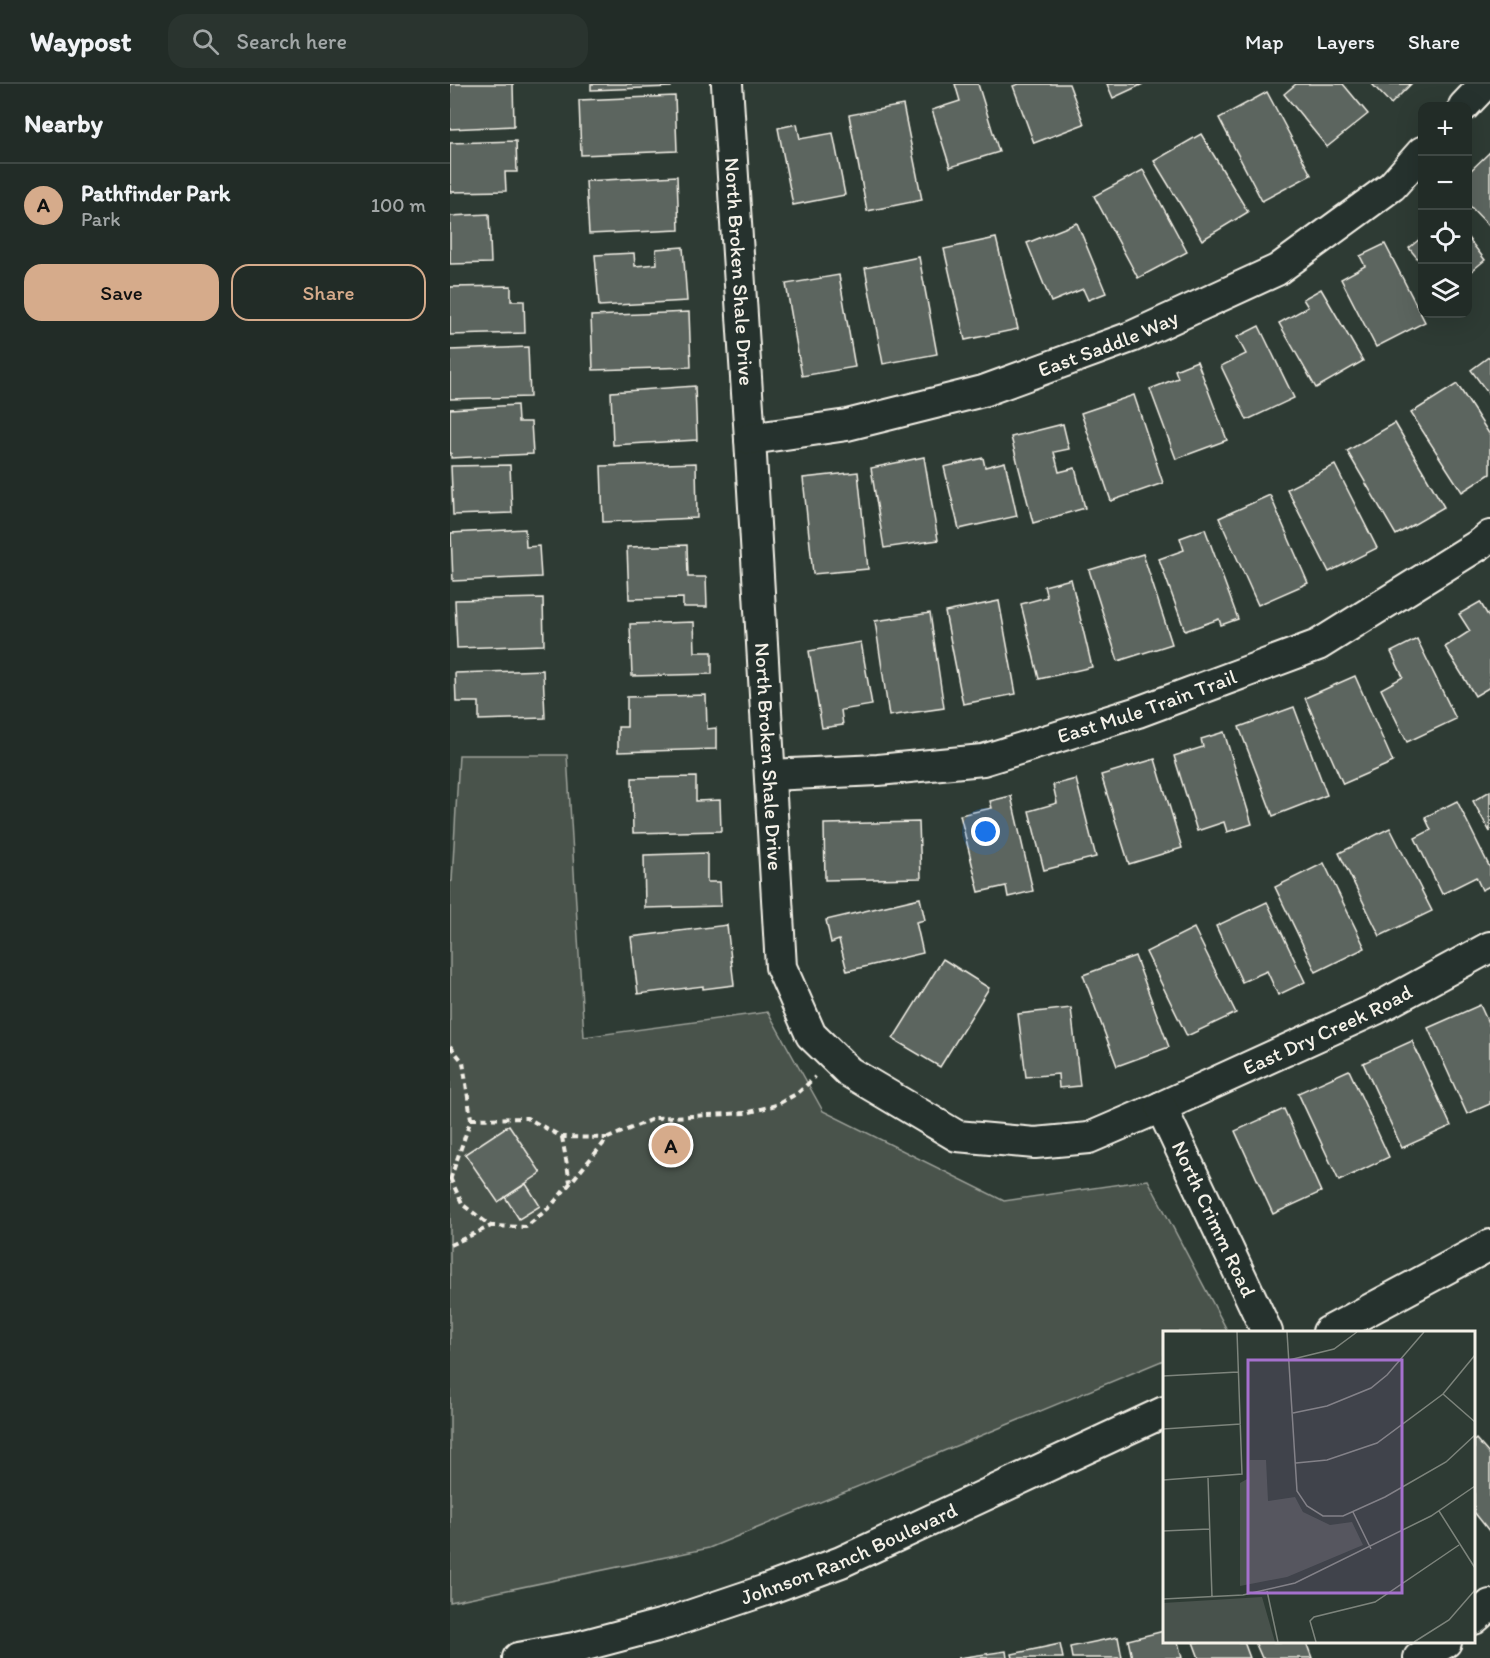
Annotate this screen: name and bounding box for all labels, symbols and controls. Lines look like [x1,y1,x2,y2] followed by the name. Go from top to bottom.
[168,14,588,68] search box
[30,24,132,58] text: Waypost
[189,25,222,58] icon: search
[237,28,347,55] text: Search here
[1245,29,1284,54] text: Map
[1317,29,1375,54] text: Layers
[1408,29,1460,54] text: Share
[1418,102,1472,318] map controls
[1418,102,1472,156] button: +
[24,107,103,139] text: Nearby
[1418,156,1472,210] button: −
[720,157,760,386] street label: North Broken Shale Drive
[81,180,230,207] text: Pathfinder Park
[37,193,50,217] text: A
[371,193,426,217] text: 100 m
[81,207,120,231] text: Park
[1418,210,1472,264] button: locate
[24,264,219,321] button: Save
[231,264,426,321] button: Share
[1418,264,1472,318] button: layers
[1034,304,1182,382] street label: East Saddle Way
[750,642,788,871] street label: North Broken Shale Drive
[1054,663,1240,748] street label: East Mule Train Trail
[971,817,1000,846] your location
[1239,979,1417,1080] street label: East Dry Creek Road
[652,1122,690,1168] pin: A
[1167,1137,1262,1301] street label: North Crimm Road
[1163,1331,1475,1643] inset map
[737,1497,961,1610] street label: Johnson Ranch Boulevard

